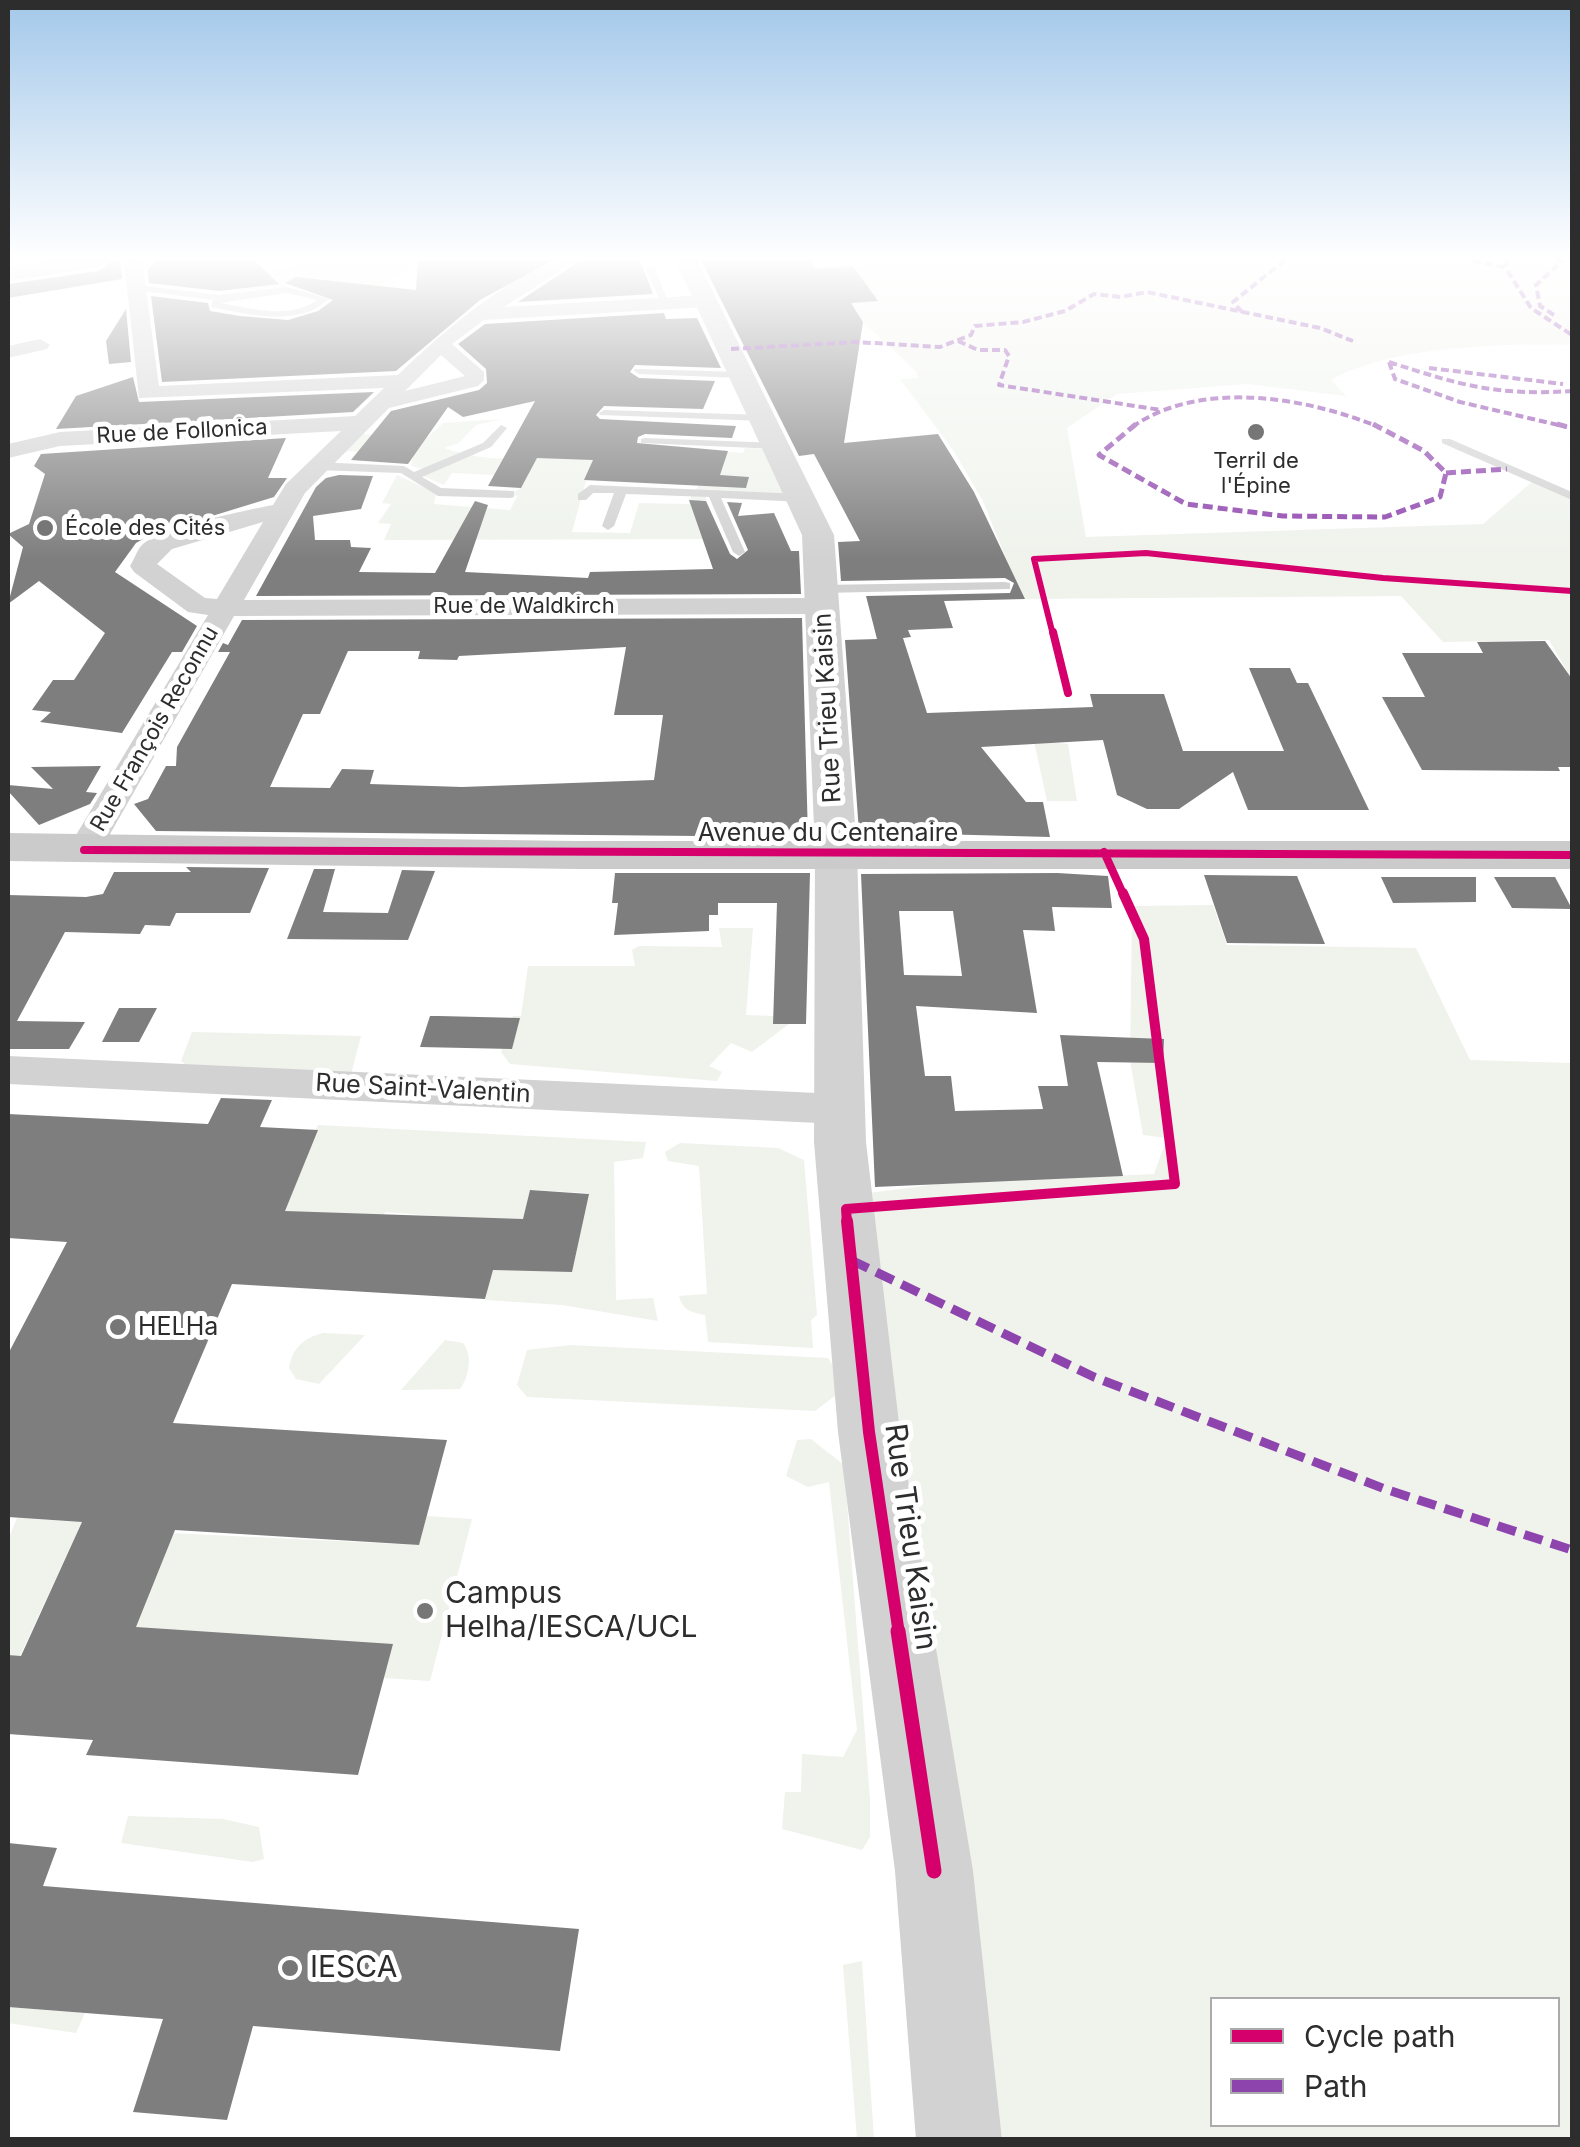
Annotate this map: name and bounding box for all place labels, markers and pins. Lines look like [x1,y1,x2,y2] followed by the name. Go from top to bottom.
[1245,421,1267,443] marker: Terril de l'Épine
[1213,448,1299,500] place label: Terril de l'Épine
[65,515,225,541] place label: École des Cités
[34,517,56,539] marker: École des Cités
[138,1312,218,1342] place label: HELHa
[107,1316,129,1338] marker: HELHa
[445,1576,697,1646] place label: Campus Helha/IESCA/UCL
[414,1600,436,1622] marker: Campus Helha/IESCA/UCL
[310,1950,397,1986] place label: IESCA
[279,1957,301,1979] marker: IESCA

